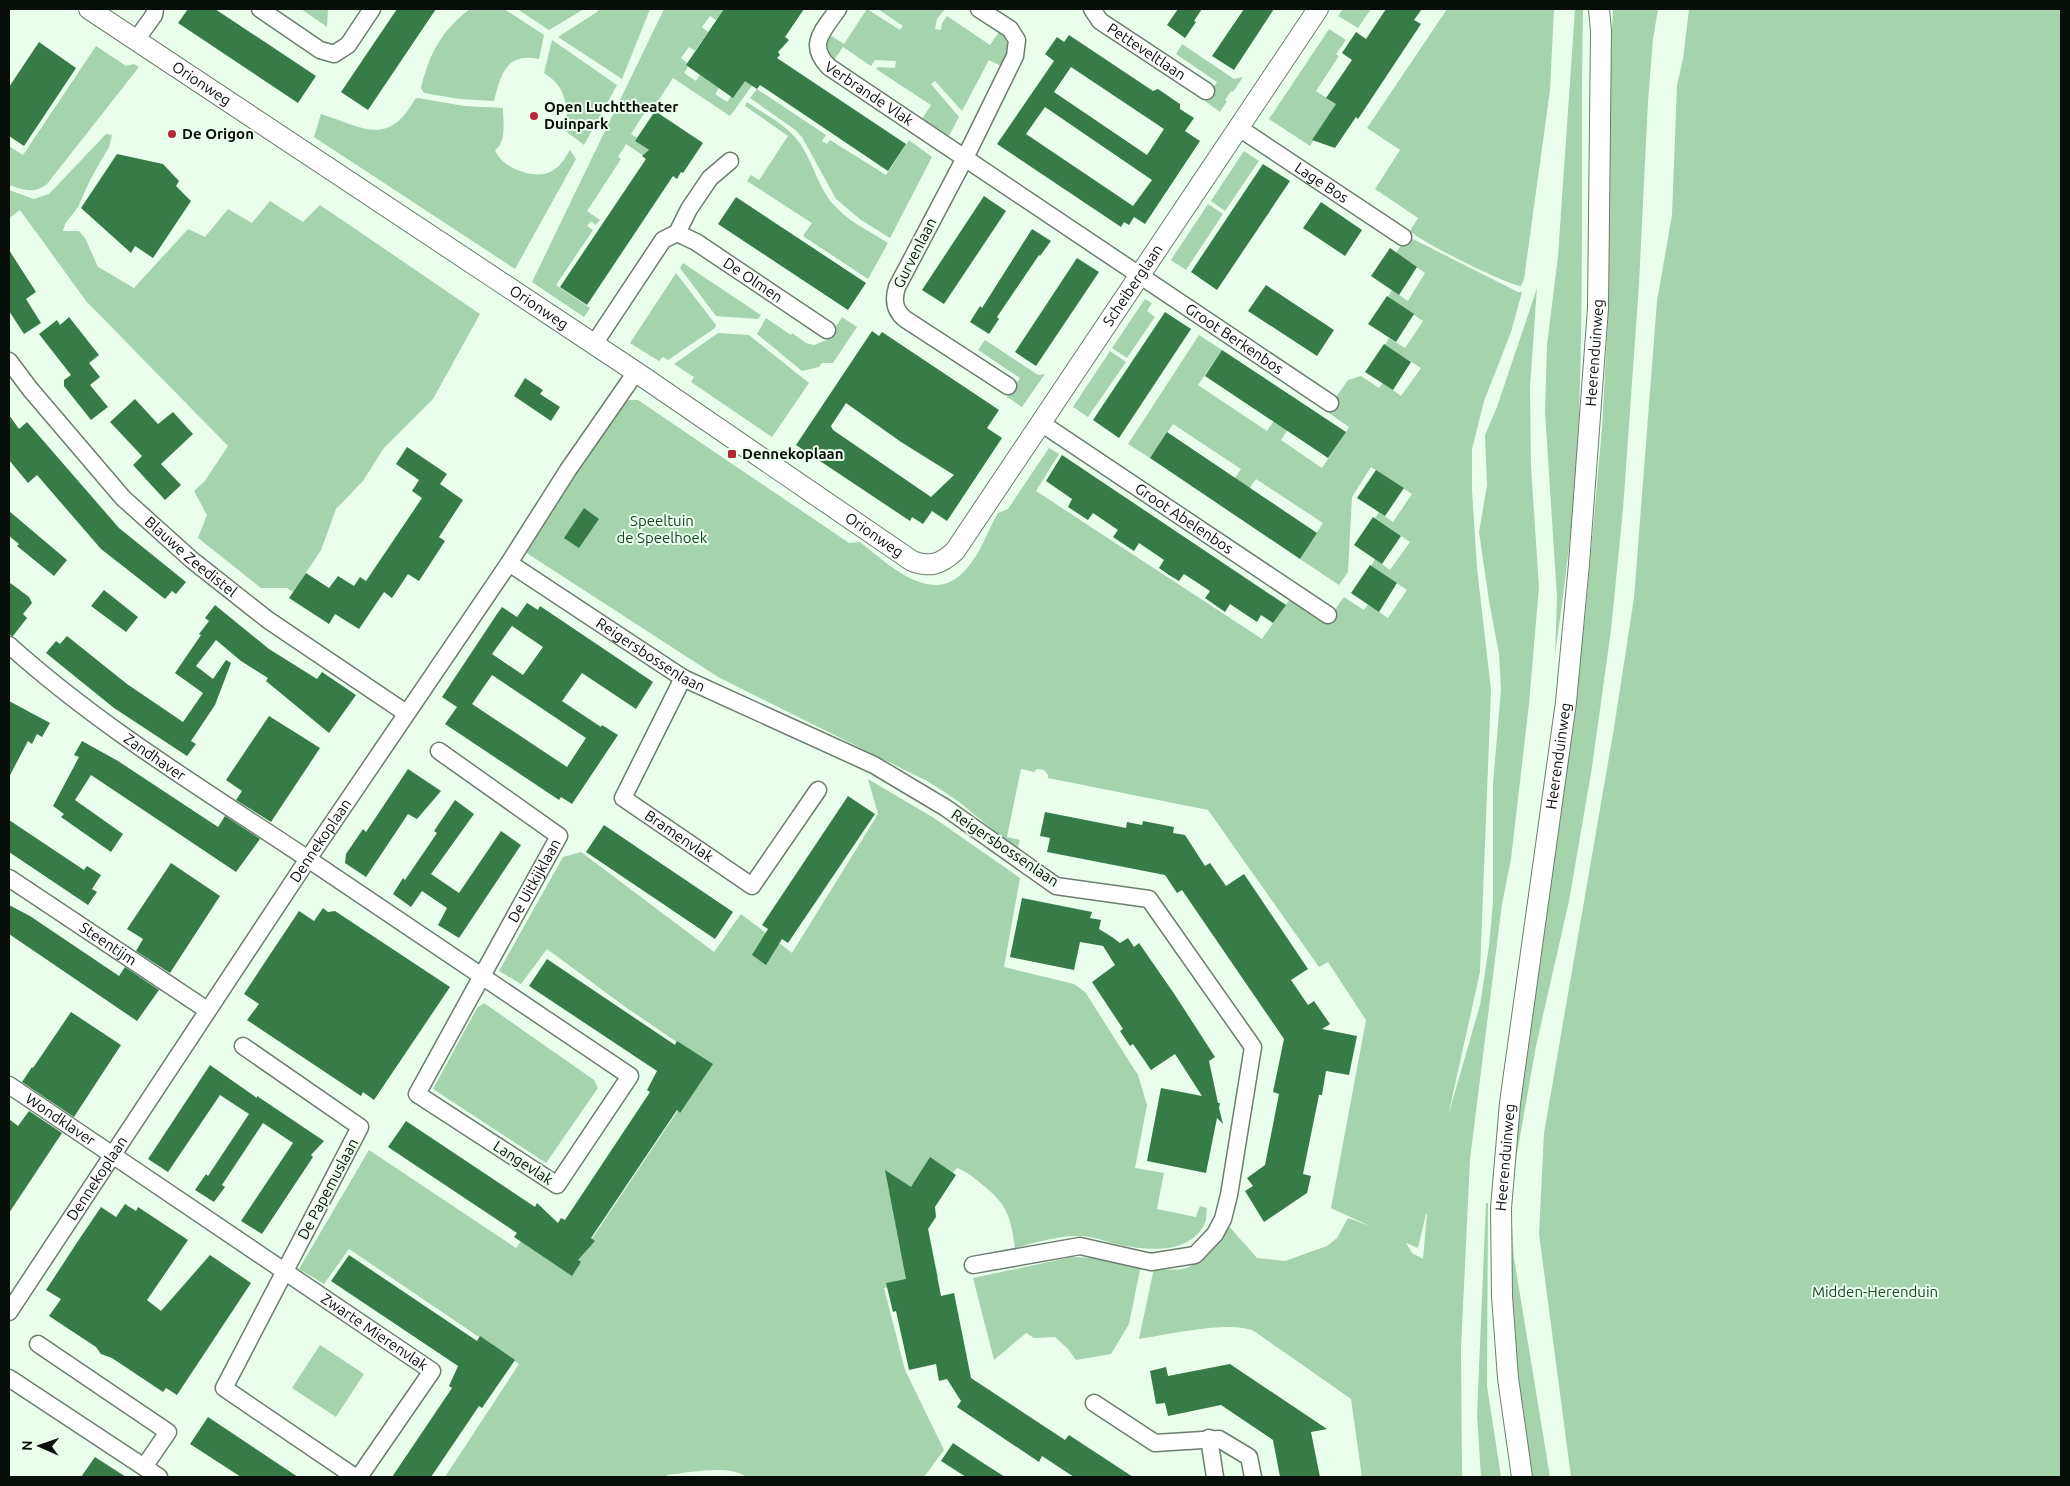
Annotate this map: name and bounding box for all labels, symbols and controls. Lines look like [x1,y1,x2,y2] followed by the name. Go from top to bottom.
[1104,19,1189,83] street label: Petteveltlaan
[169,58,234,109] street label: Orionweg
[822,58,917,129] street label: Verbrande Vlak
[544,98,679,132] place label: Open Luchttheater Duinpark
[528,110,540,122] marker: Open Luchttheater Duinpark
[182,125,254,142] place label: De Origon
[166,128,178,140] marker: De Origon
[1292,159,1352,206] street label: Lage Bos
[890,215,940,291] street label: Gurvenlaan
[1099,241,1166,329] street label: Scheiberglaan
[720,254,786,306] street label: De Olmen
[507,282,572,333] street label: Orionweg
[1582,299,1606,407] street label: Heerenduinweg
[1182,300,1287,377] street label: Groot Berkenbos
[742,445,844,462] place label: Dennekoplaan
[726,448,738,460] marker: Dennekoplaan
[1132,479,1236,557] street label: Groot Abelenbos
[842,509,907,561] street label: Orionweg
[617,512,708,546] park label: Speeltuin de Speelhoek
[142,513,240,600] street label: Blauwe Zeedistel
[593,614,708,695] street label: Reigersbossenlaan
[1542,701,1574,810] street label: Heerenduinweg
[121,730,189,784] street label: Zandhaver
[286,795,354,885] street label: Dennekoplaan
[948,805,1062,890] street label: Reigersbossenlaan
[642,806,717,865] street label: Bramenvlak
[504,836,564,925] street label: De Uitkijklaan
[77,918,140,969] street label: Steentijm
[23,1090,99,1149] street label: Wondklaver
[1492,1103,1518,1212] street label: Heerenduinweg
[63,1133,131,1223] street label: Dennekoplaan
[294,1135,361,1242] street label: De Papemuslaan
[490,1137,557,1188] street label: Langevlak
[1812,1283,1938,1300] park label: Midden-Herenduin
[318,1290,432,1374] street label: Zwarte Mierenvlak
[15,1421,65,1471] north arrow
[19,1440,35,1451] text: N

